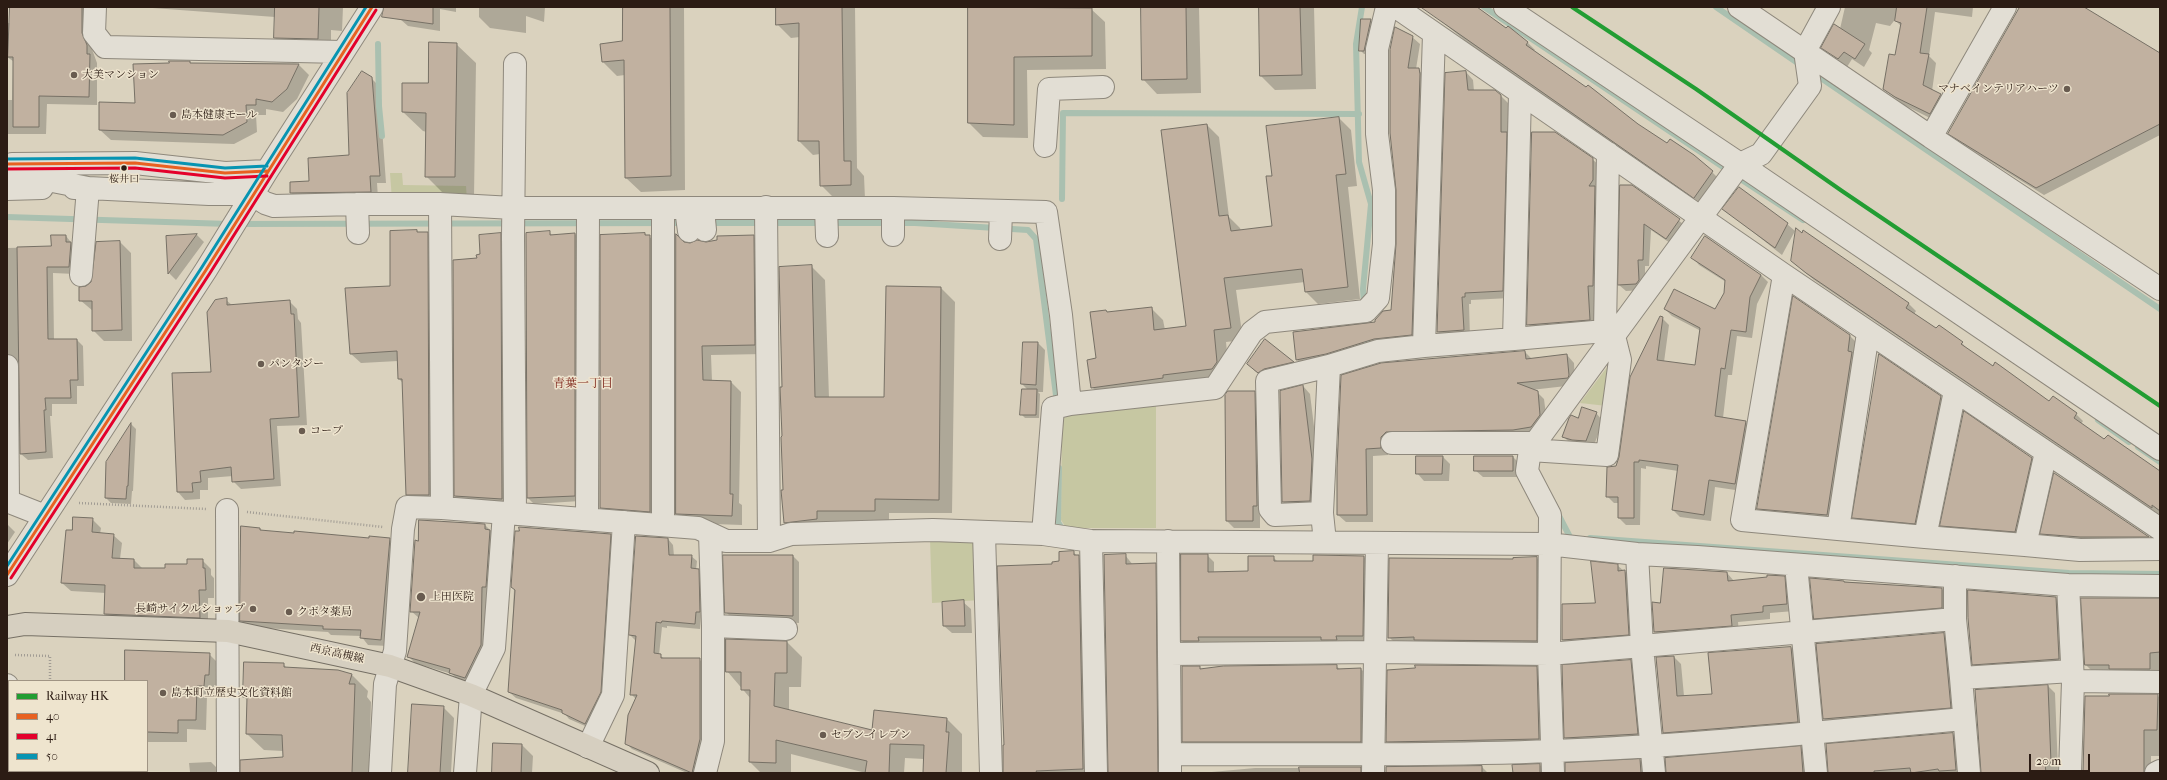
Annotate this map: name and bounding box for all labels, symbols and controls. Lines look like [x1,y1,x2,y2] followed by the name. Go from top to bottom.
[82,68,159,82] place label: 大美マンション
[69,70,79,80] marker: 大美マンション
[1938,82,2059,96] place label: マナベインテリアハーツ
[2062,84,2072,94] marker: マナベインテリアハーツ
[181,108,258,122] place label: 島本健康モール
[168,110,178,120] marker: 島本健康モール
[119,163,129,173] marker: 桜井口
[109,174,139,186] place label: 桜井口
[269,357,324,371] place label: パンタジー
[256,359,266,369] marker: パンタジー
[553,377,613,391] district label: 青葉一丁目
[310,424,343,438] place label: コープ
[297,426,307,436] marker: コープ
[430,590,474,604] place label: 上田医院
[415,591,427,603] marker: 上田医院
[135,602,245,616] place label: 長崎サイクルショップ
[248,604,258,614] marker: 長崎サイクルショップ
[297,605,352,619] place label: クボタ薬局
[284,607,294,617] marker: クボタ薬局
[309,641,365,667] street label: 西京高槻線
[8,680,148,772] legend
[171,686,292,700] place label: 島本町立歴史文化資料館
[158,688,168,698] marker: 島本町立歴史文化資料館
[46,689,109,703] text: Railway HK
[46,709,60,723] text: 40
[831,728,911,742] place label: セブン-イレブン
[46,729,57,743] text: 41
[818,730,828,740] marker: セブン-イレブン
[2031,746,2092,772] scale bar
[46,749,58,763] text: 50
[2036,754,2061,768] text: 20 m

